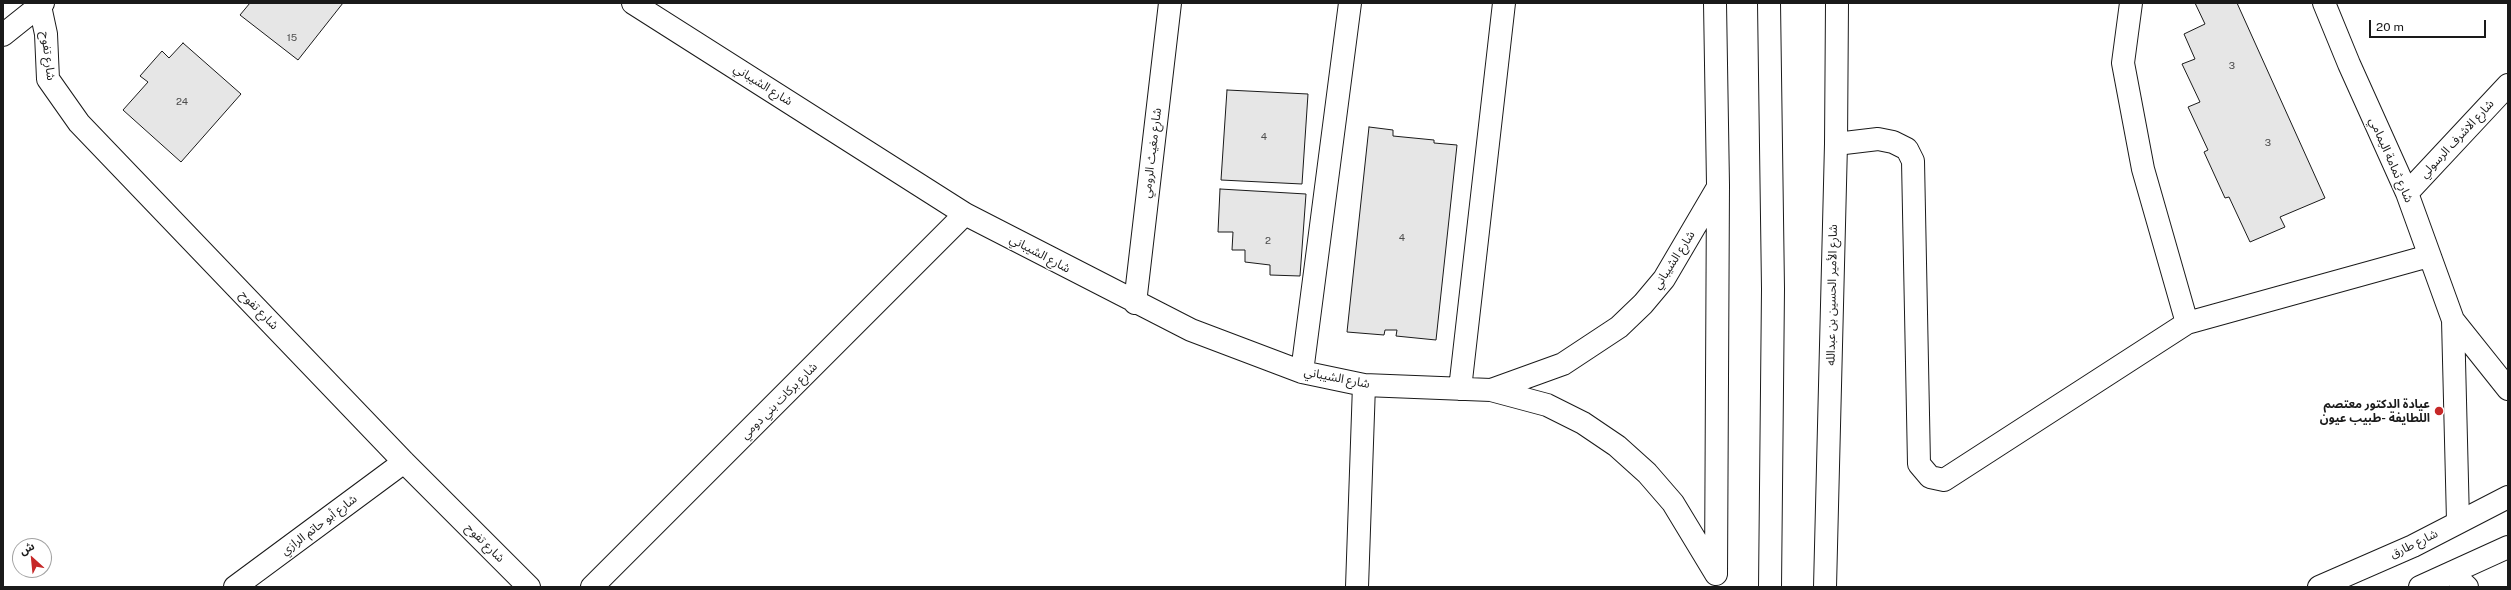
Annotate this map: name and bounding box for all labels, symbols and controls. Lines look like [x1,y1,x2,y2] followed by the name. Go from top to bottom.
[2371,12,2488,38] scale bar
[2376,20,2404,34] text: 20 m
[38,31,58,81] street label: شارع تفوح
[287,32,297,44] house number: 15
[2229,60,2235,72] house number: 3
[731,61,795,109] street label: شارع الشيباني
[176,96,188,108] house number: 24
[2417,97,2497,181] street label: شارع الاشرف الرسولي
[1139,107,1165,199] street label: شارع مغيث الرومي
[2366,115,2416,205] street label: شارع ثمامة اليمامي
[1261,131,1267,143] house number: 4
[2265,137,2271,149] house number: 3
[1824,224,1840,366] street label: شارع الأمير الحسين بن عبدالله
[1650,228,1698,292] street label: شارع الشيباني
[1007,232,1073,276] street label: شارع الشيباني
[1399,232,1405,244] house number: 4
[1265,235,1271,247] house number: 2
[237,287,281,333] street label: شارع تفوح
[738,360,820,442] street label: شارع بركات بني دومي
[1303,365,1371,391] street label: شارع الشيباني
[2320,397,2430,425] place label: عيادة الدكتور معتصم اللطايفة -طبيب عيون
[2433,405,2445,417] marker: عيادة الدكتور معتصم اللطايفة -طبيب عيون
[278,492,360,558] street label: شارع أبو حاتم الرازي
[463,521,507,565] street label: شارع تفوح
[2388,526,2440,562] street label: شارع طارق
[12,538,52,578] north arrow
[18,539,36,557] text: ش

